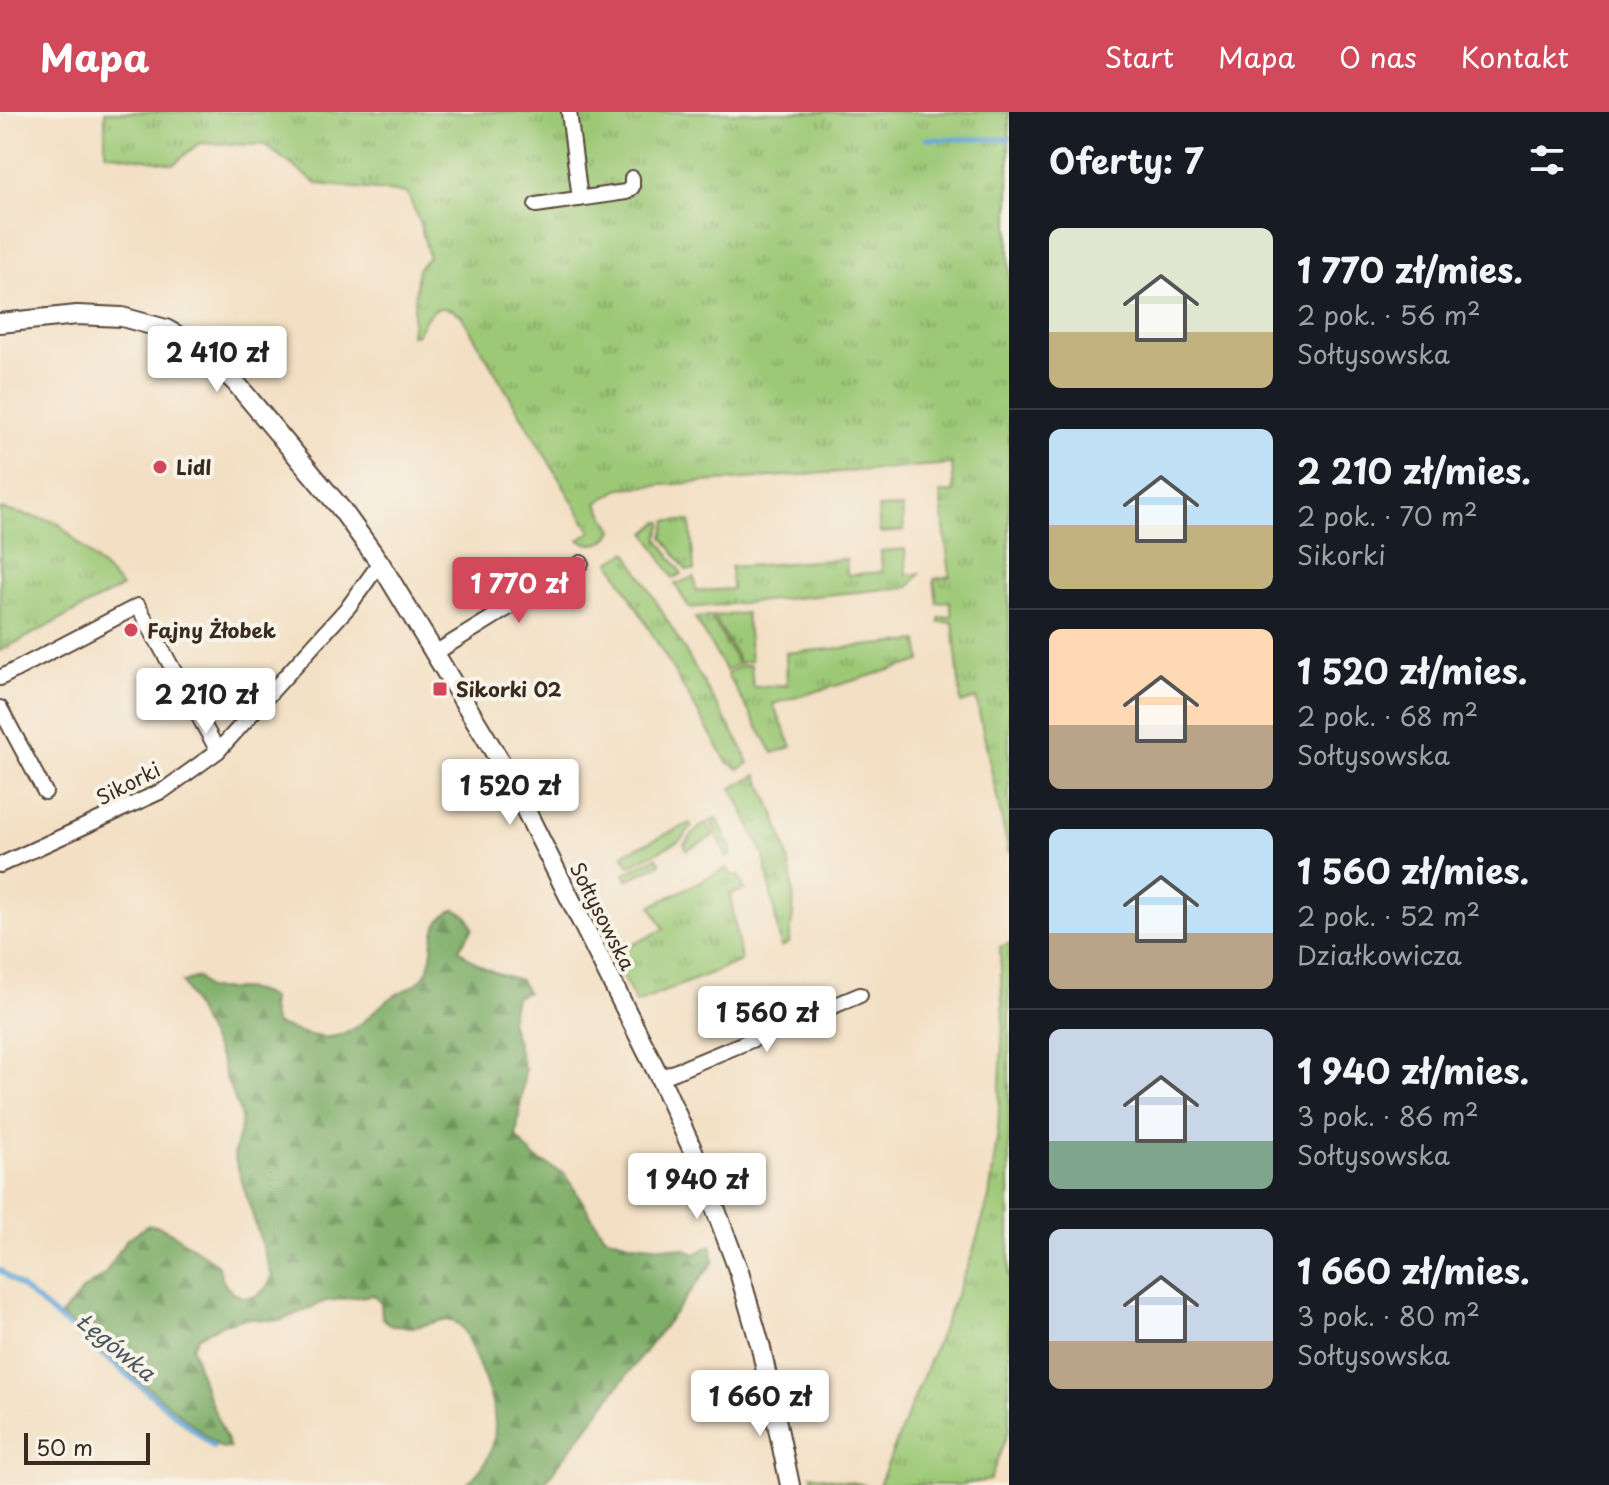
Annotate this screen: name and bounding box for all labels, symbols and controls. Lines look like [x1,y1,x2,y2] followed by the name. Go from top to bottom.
[40,28,150,85] text: Mapa
[1104,35,1174,78] text: Start
[1218,35,1295,78] text: Mapa
[1339,35,1417,78] text: O nas
[1461,35,1569,78] text: Kontakt
[1049,134,1203,186] text: Oferty: 7
[1525,138,1569,182] icon: filters
[1297,243,1523,295] text: 1 770 zł/mies.
[1113,260,1209,356] icon: home
[1297,295,1481,334] text: 2 pok. · 56 m²
[134,326,300,394] pin: 2 410 zł
[166,332,268,371] text: 2 410 zł
[1297,334,1450,373] text: Sołtysowska
[1297,444,1531,496] text: 2 210 zł/mies.
[176,452,211,482] place label: Lidl
[151,458,169,476] marker: Lidl
[1113,461,1209,557] icon: home
[1297,496,1478,535] text: 2 pok. · 70 m²
[1297,535,1386,574] text: Sikorki
[436,557,602,625] pin: 1 770 zł
[470,563,568,602] text: 1 770 zł
[147,615,277,645] place label: Fajny Żłobek
[122,621,140,639] marker: Fajny Żłobek
[1297,644,1527,696] text: 1 520 zł/mies.
[1113,661,1209,757] icon: home
[123,668,289,736] pin: 2 210 zł
[154,674,258,713] text: 2 210 zł
[456,674,562,704] place label: Sikorki 02
[431,680,449,698] marker: Sikorki 02
[1297,696,1478,735] text: 2 pok. · 68 m²
[1297,735,1450,774] text: Sołtysowska
[91,754,165,812] street label: Sikorki
[427,759,593,827] pin: 1 520 zł
[460,765,560,804] text: 1 520 zł
[1297,844,1529,896] text: 1 560 zł/mies.
[563,857,643,976] street label: Sołtysowska
[1113,861,1209,957] icon: home
[1297,896,1480,935] text: 2 pok. · 52 m²
[1297,935,1462,974] text: Działkowicza
[684,986,850,1054] pin: 1 560 zł
[716,992,818,1031] text: 1 560 zł
[1297,1044,1529,1096] text: 1 940 zł/mies.
[1113,1061,1209,1157] icon: home
[1297,1096,1479,1135] text: 3 pok. · 86 m²
[1297,1135,1450,1174] text: Sołtysowska
[614,1153,780,1221] pin: 1 940 zł
[646,1159,748,1198] text: 1 940 zł
[1297,1244,1530,1296] text: 1 660 zł/mies.
[1113,1261,1209,1357] icon: home
[1297,1296,1480,1335] text: 3 pok. · 80 m²
[71,1304,164,1389] water label: Łęgówka
[1297,1335,1450,1374] text: Sołtysowska
[677,1370,843,1438] pin: 1 660 zł
[709,1376,811,1415] text: 1 660 zł
[24,1429,150,1465] scale bar
[36,1430,93,1463] text: 50 m

